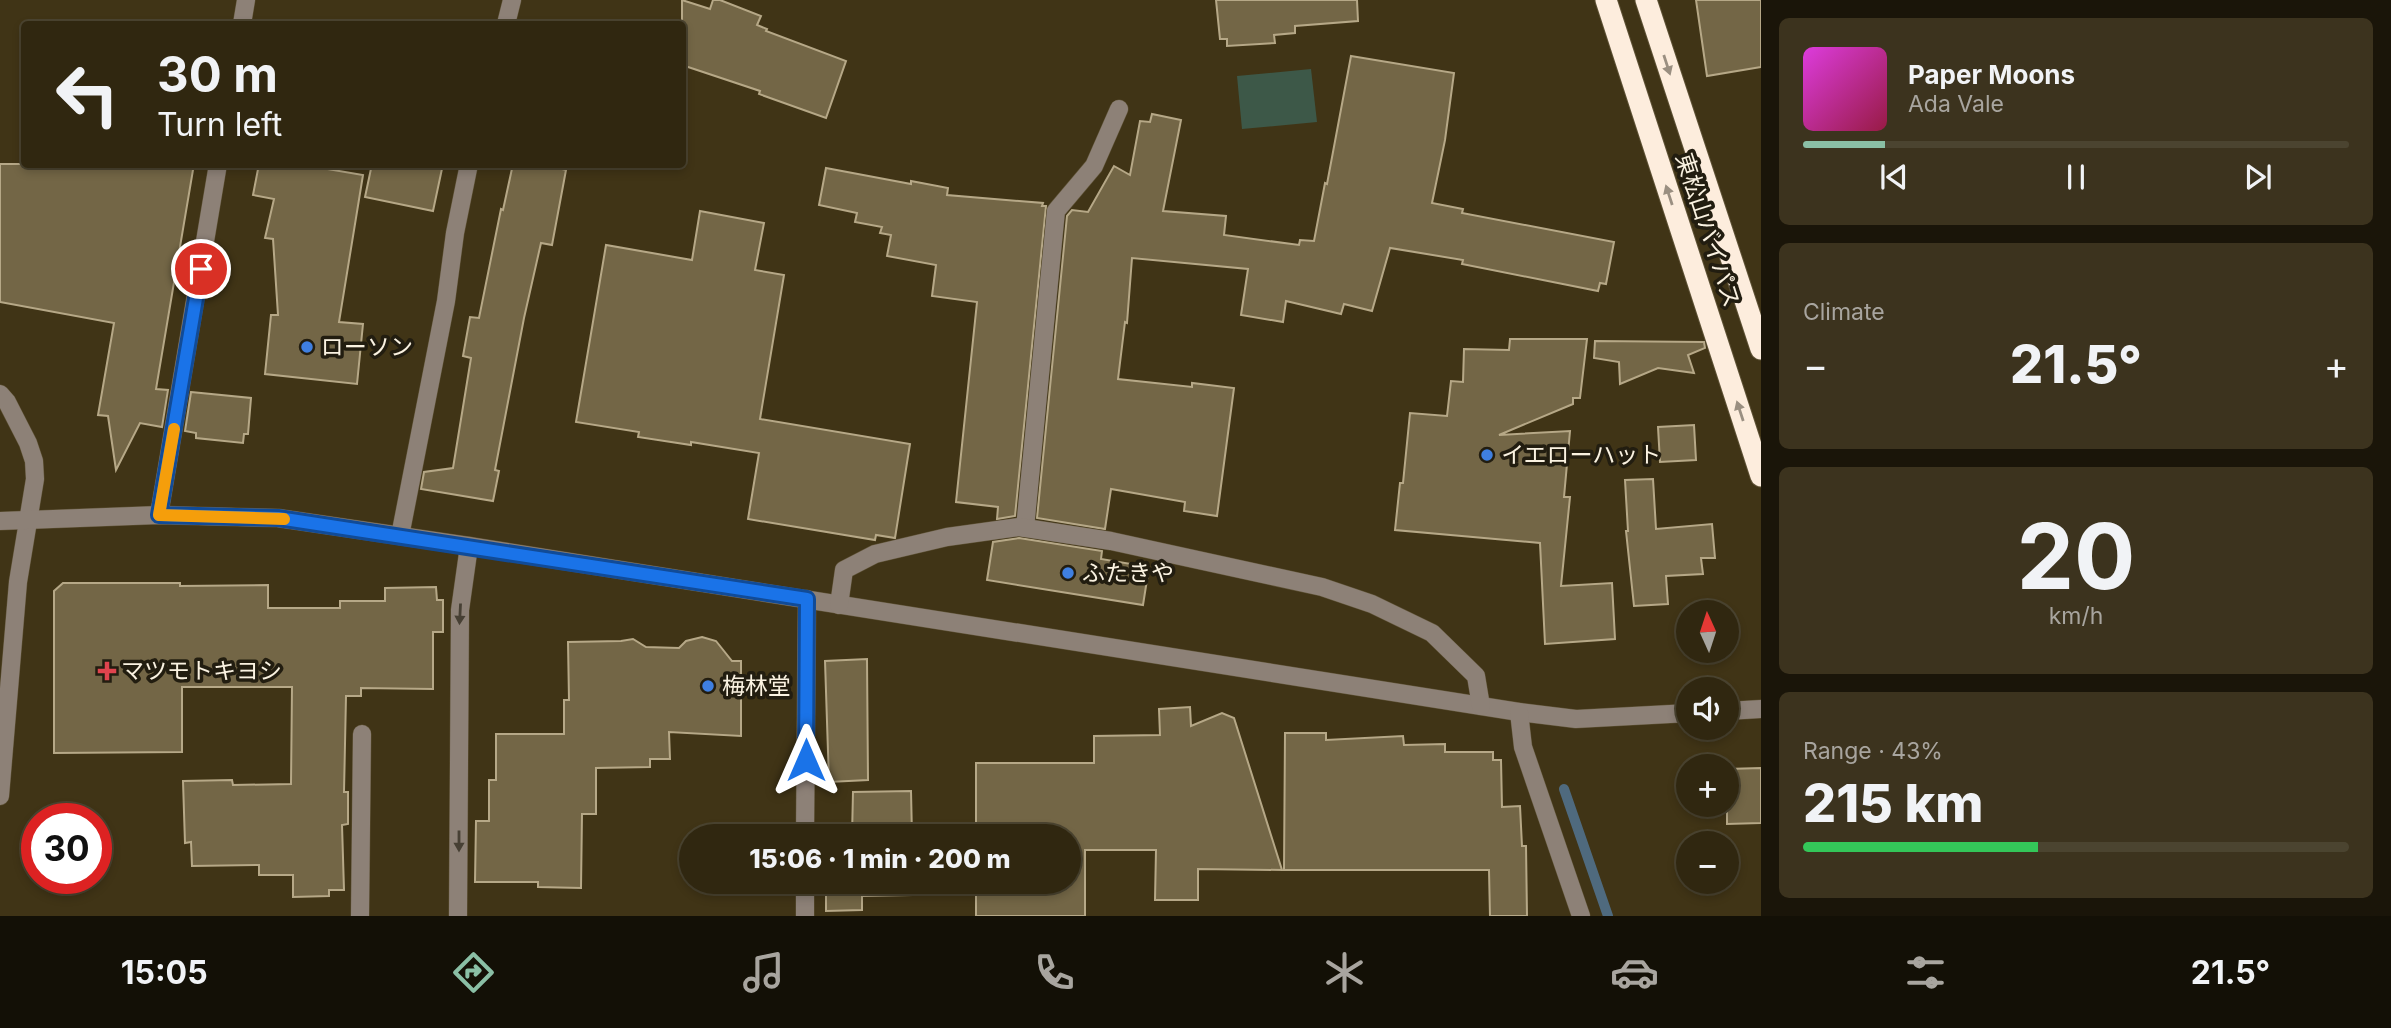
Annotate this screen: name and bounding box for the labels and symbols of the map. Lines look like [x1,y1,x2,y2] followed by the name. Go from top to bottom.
[1662,54,1673,75] one-way arrow
[1670,149,1746,311] street label: 東松山バイパス
[1664,184,1674,205] one-way arrow
[171,239,231,299] pin
[321,333,413,361] place label: ローソン
[299,339,315,355] marker: ローソン
[1734,400,1745,421] one-way arrow
[1501,441,1661,469] place label: イエローハット
[1479,447,1495,463] marker: イエローハット
[1082,559,1174,587] place label: ふたきや
[1060,565,1076,581] marker: ふたきや
[1676,600,1740,663] north arrow
[455,603,466,625] one-way arrow
[121,657,282,685] place label: マツモトキヨシ
[99,663,115,679] marker: マツモトキヨシ
[722,672,791,700] place label: 梅林堂
[700,678,716,694] marker: 梅林堂
[769,723,843,797] position arrow
[21,803,112,894] speed limit sign: 30
[453,831,464,853] one-way arrow

